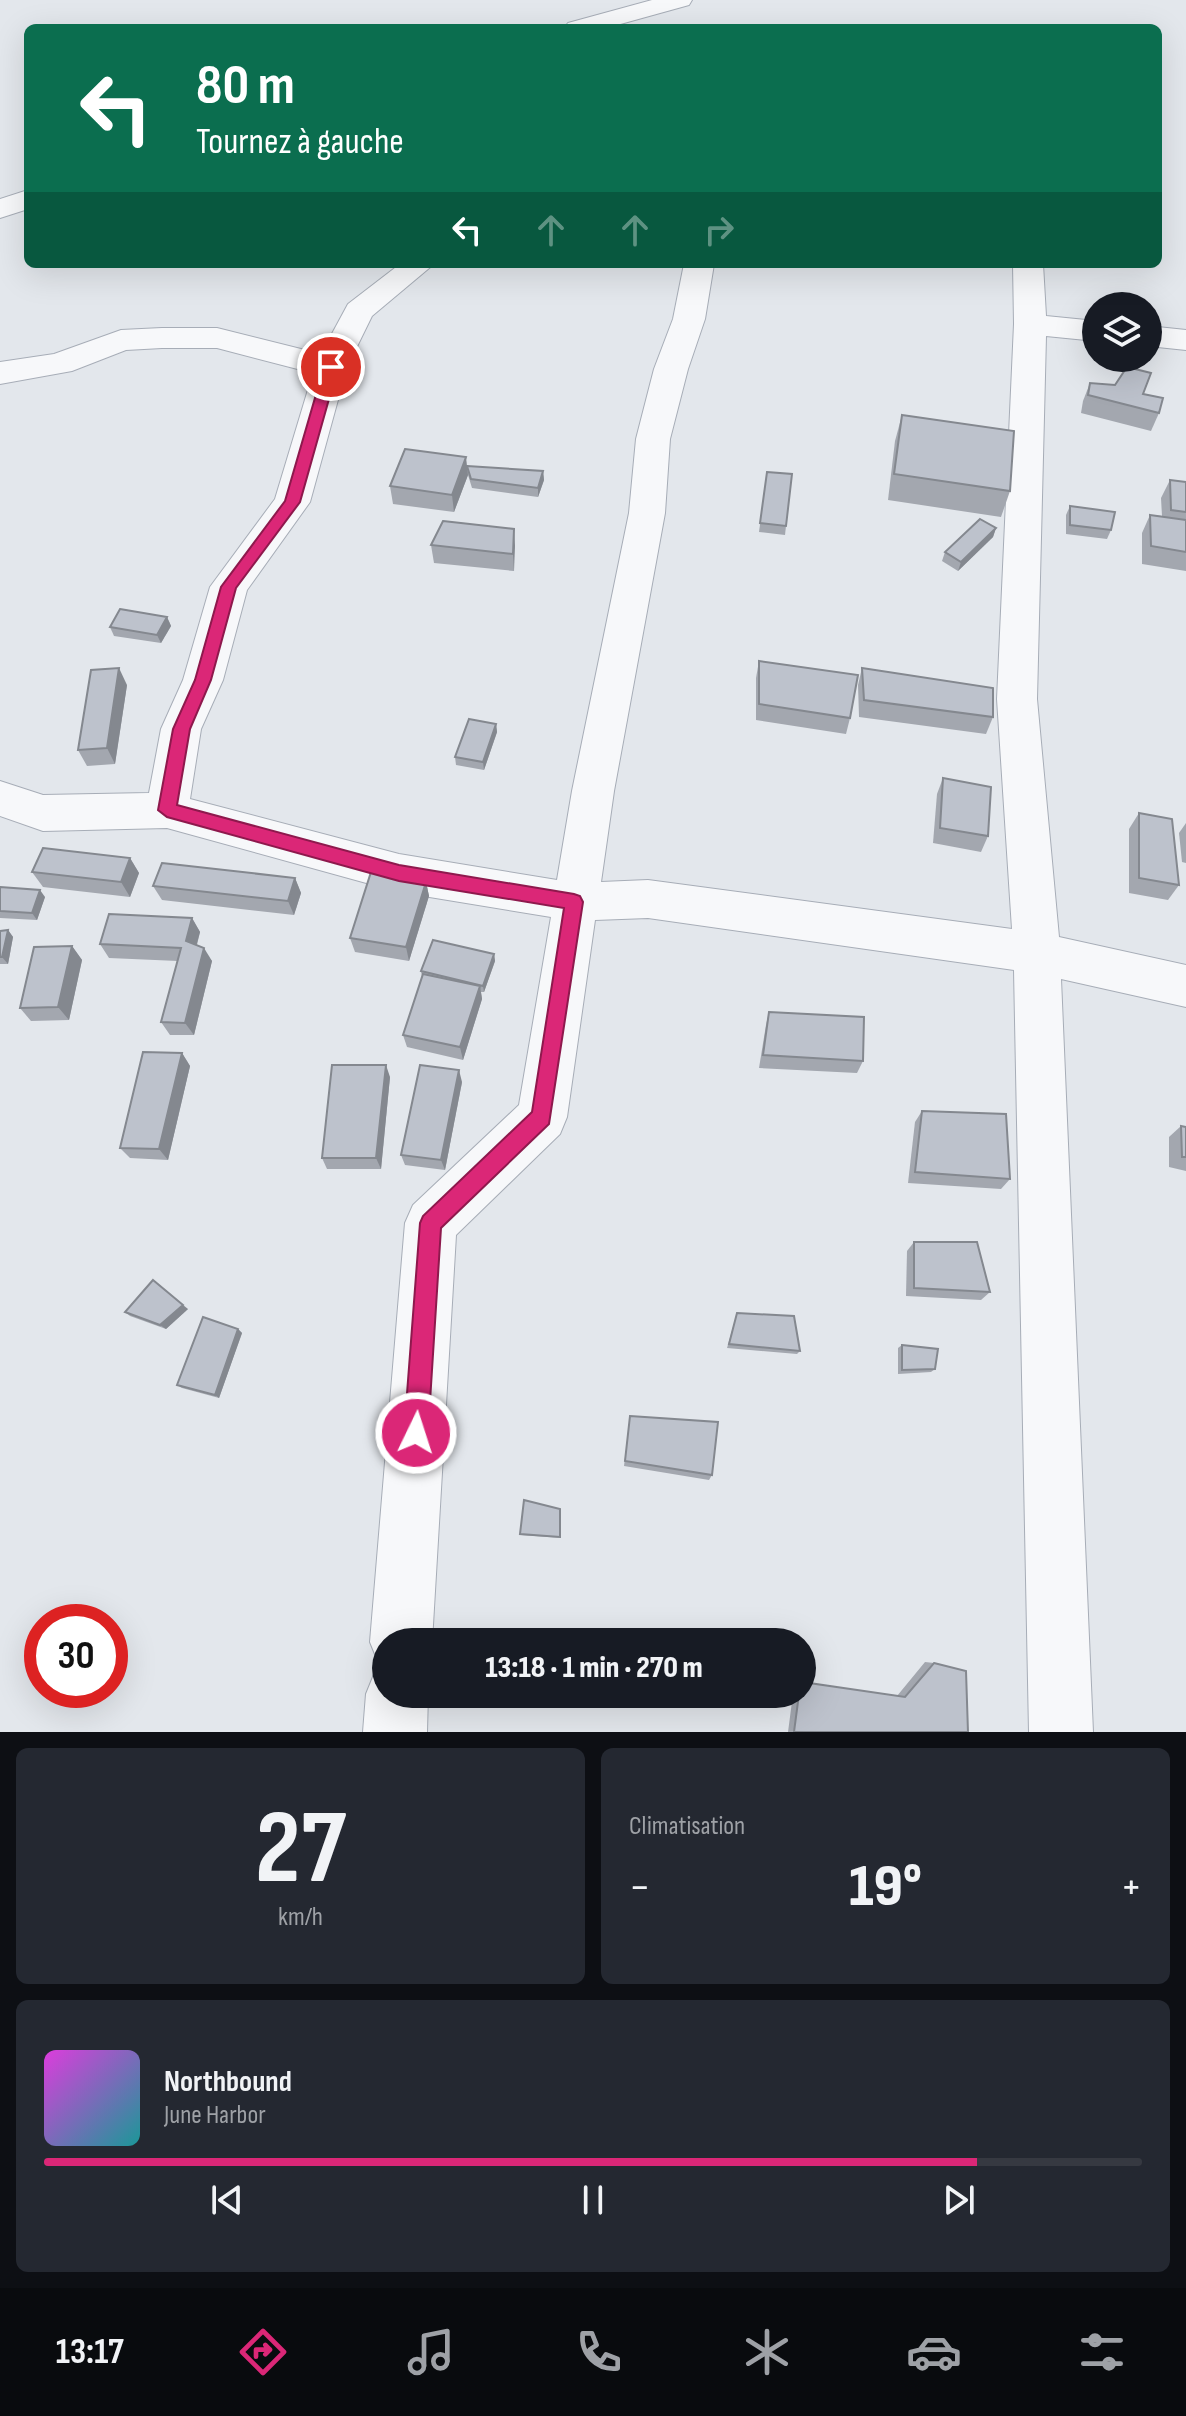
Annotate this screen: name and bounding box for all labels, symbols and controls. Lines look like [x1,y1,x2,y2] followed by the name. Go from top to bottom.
[196,53,295,120] text: 80 m
[64,56,168,160] icon: left
[196,121,404,164] text: Tournez à gauche
[445,208,489,252] icon: left
[529,208,573,252] icon: ahead
[613,208,657,252] icon: ahead
[697,208,741,252] icon: right
[1082,292,1162,372] map controls
[1082,292,1162,372] button: layers
[297,333,365,401] pin
[309,345,353,389] icon: arrive
[374,1391,458,1475] position arrow
[24,1604,128,1708] speed limit sign: 30
[485,1650,703,1686] text: 13:18 · 1 min · 270 m
[255,1787,346,1912] text: 27
[629,1811,745,1842] text: Climatisation
[849,1851,922,1923] text: 19°
[629,1861,651,1914] text: −
[1120,1861,1142,1914] text: +
[278,1902,323,1933] text: km/h
[164,2064,292,2100] text: Northbound
[164,2100,266,2131] text: June Harbor
[205,2178,249,2222] icon: previous
[571,2178,615,2222] icon: pause
[937,2178,981,2222] icon: next
[235,2324,291,2380] icon: directions
[403,2324,459,2380] icon: music
[571,2324,627,2380] icon: phone
[739,2324,795,2380] icon: climate
[906,2324,962,2380] icon: car
[1074,2324,1130,2380] icon: filters
[56,2331,124,2374] text: 13:17

